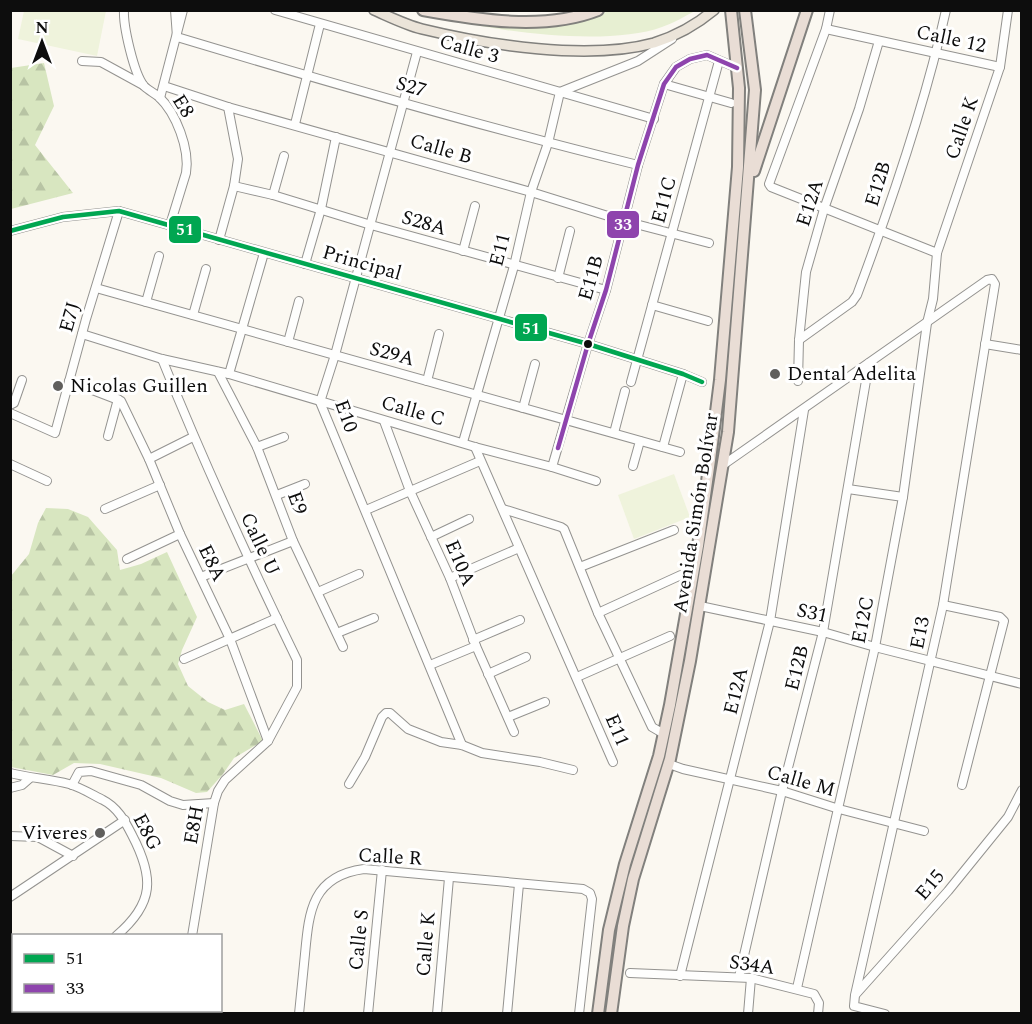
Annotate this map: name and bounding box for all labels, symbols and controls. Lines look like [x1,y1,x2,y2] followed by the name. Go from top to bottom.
[12,12,72,72] north arrow
[35,16,49,40] text: N
[913,17,989,61] street label: Calle 12
[436,26,502,72] street label: Calle 3
[392,68,430,106] street label: S27
[164,88,202,124] street label: E8
[937,92,987,164] street label: Calle K
[406,126,476,172] street label: Calle B
[857,158,899,210] street label: E12B
[643,173,685,227] street label: E11C
[788,176,832,230] street label: E12A
[398,202,450,244] street label: S28A
[606,210,640,239] line badge: 33
[614,213,632,237] text: 33
[168,215,202,244] line badge: 51
[176,218,194,242] text: 51
[481,230,519,270] street label: E11
[319,237,405,289] street label: Principal
[570,252,612,304] street label: E11B
[51,298,89,336] street label: E7J
[514,313,548,342] line badge: 51
[522,317,540,341] text: 51
[366,334,418,374] street label: S29A
[582,338,594,350] unlabelled marker
[787,359,916,389] place label: Dental Adelita
[768,367,782,381] marker: Dental Adelita
[70,371,208,401] place label: Nicolas Guillen
[51,379,65,393] marker: Nicolas Guillen
[378,388,448,434] street label: Calle C
[326,395,366,437] street label: E10
[665,411,727,615] street label: Avenida Simón Bolívar
[279,487,315,519] street label: E9
[232,507,288,581] street label: Calle U
[437,535,483,591] street label: E10A
[190,539,234,587] street label: E8A
[844,594,882,646] street label: E12C
[794,595,830,631] street label: S31
[902,614,938,652] street label: E13
[777,642,817,694] street label: E12B
[716,664,756,718] street label: E12A
[597,709,637,751] street label: E11
[763,757,839,805] street label: Calle M
[176,803,212,847] street label: E8H
[125,808,169,856] street label: E8G
[21,818,88,848] place label: Viveres
[93,826,107,840] marker: Viveres
[357,840,423,874] street label: Calle R
[908,863,952,907] street label: E15
[341,908,377,972] street label: Calle S
[408,910,444,978] street label: Calle K
[12,934,222,1012] legend
[66,945,84,972] text: 51
[727,947,777,983] street label: S34A
[66,975,84,1002] text: 33

